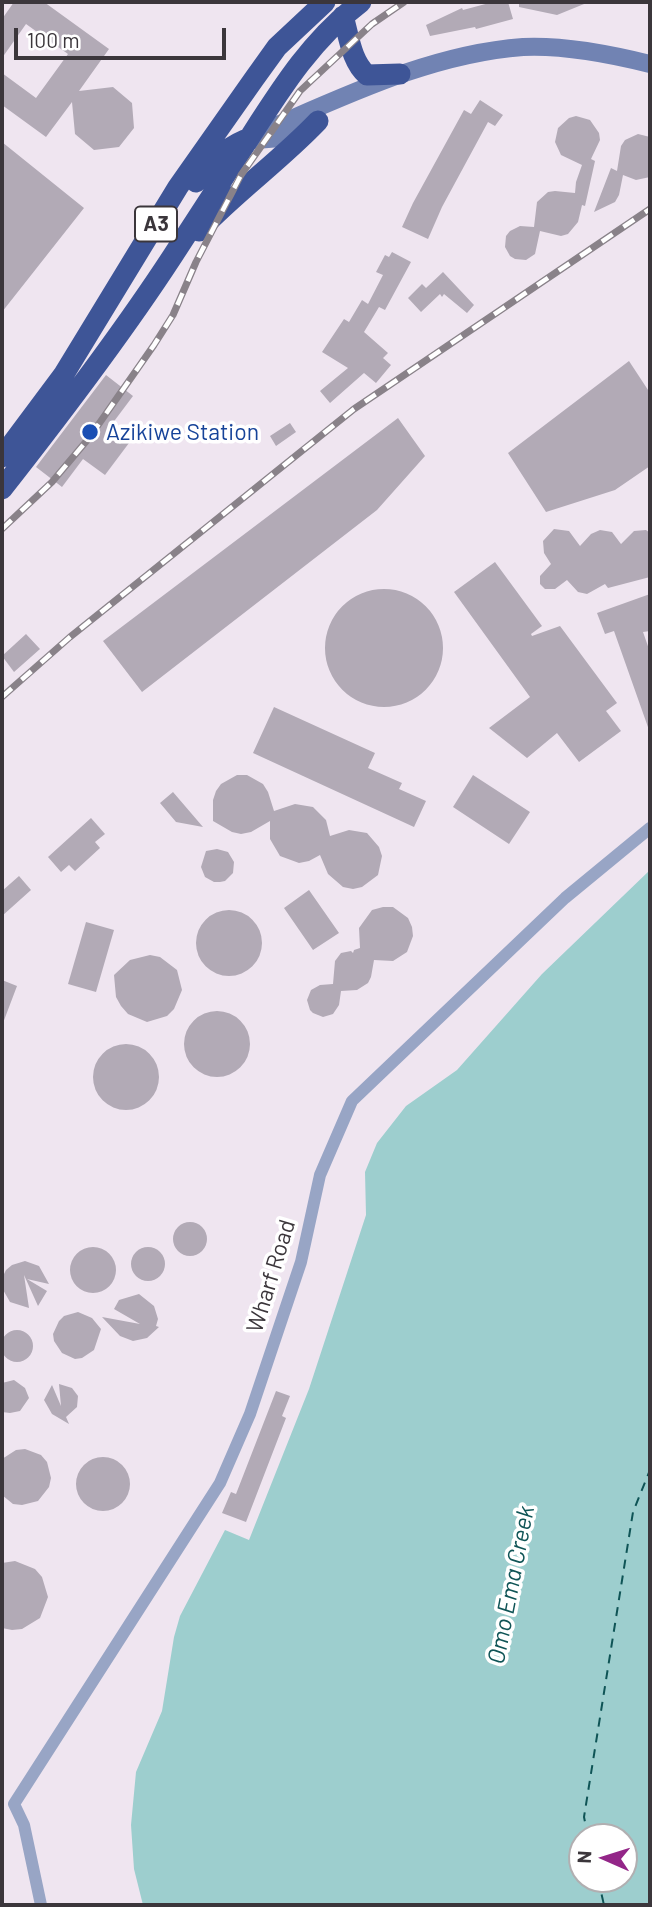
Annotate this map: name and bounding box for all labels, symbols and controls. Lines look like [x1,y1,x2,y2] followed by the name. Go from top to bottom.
[18,14,229,58] scale bar
[27,27,80,52] text: 100 m
[135,206,177,242] road number: A3
[106,418,259,446] place label: Azikiwe Station
[80,422,100,442] marker: Azikiwe Station
[241,1216,301,1336] street label: Wharf Road
[482,1503,540,1667] water label: Omo Ema Creek
[568,1823,638,1893] north arrow
[572,1850,595,1864] text: N

